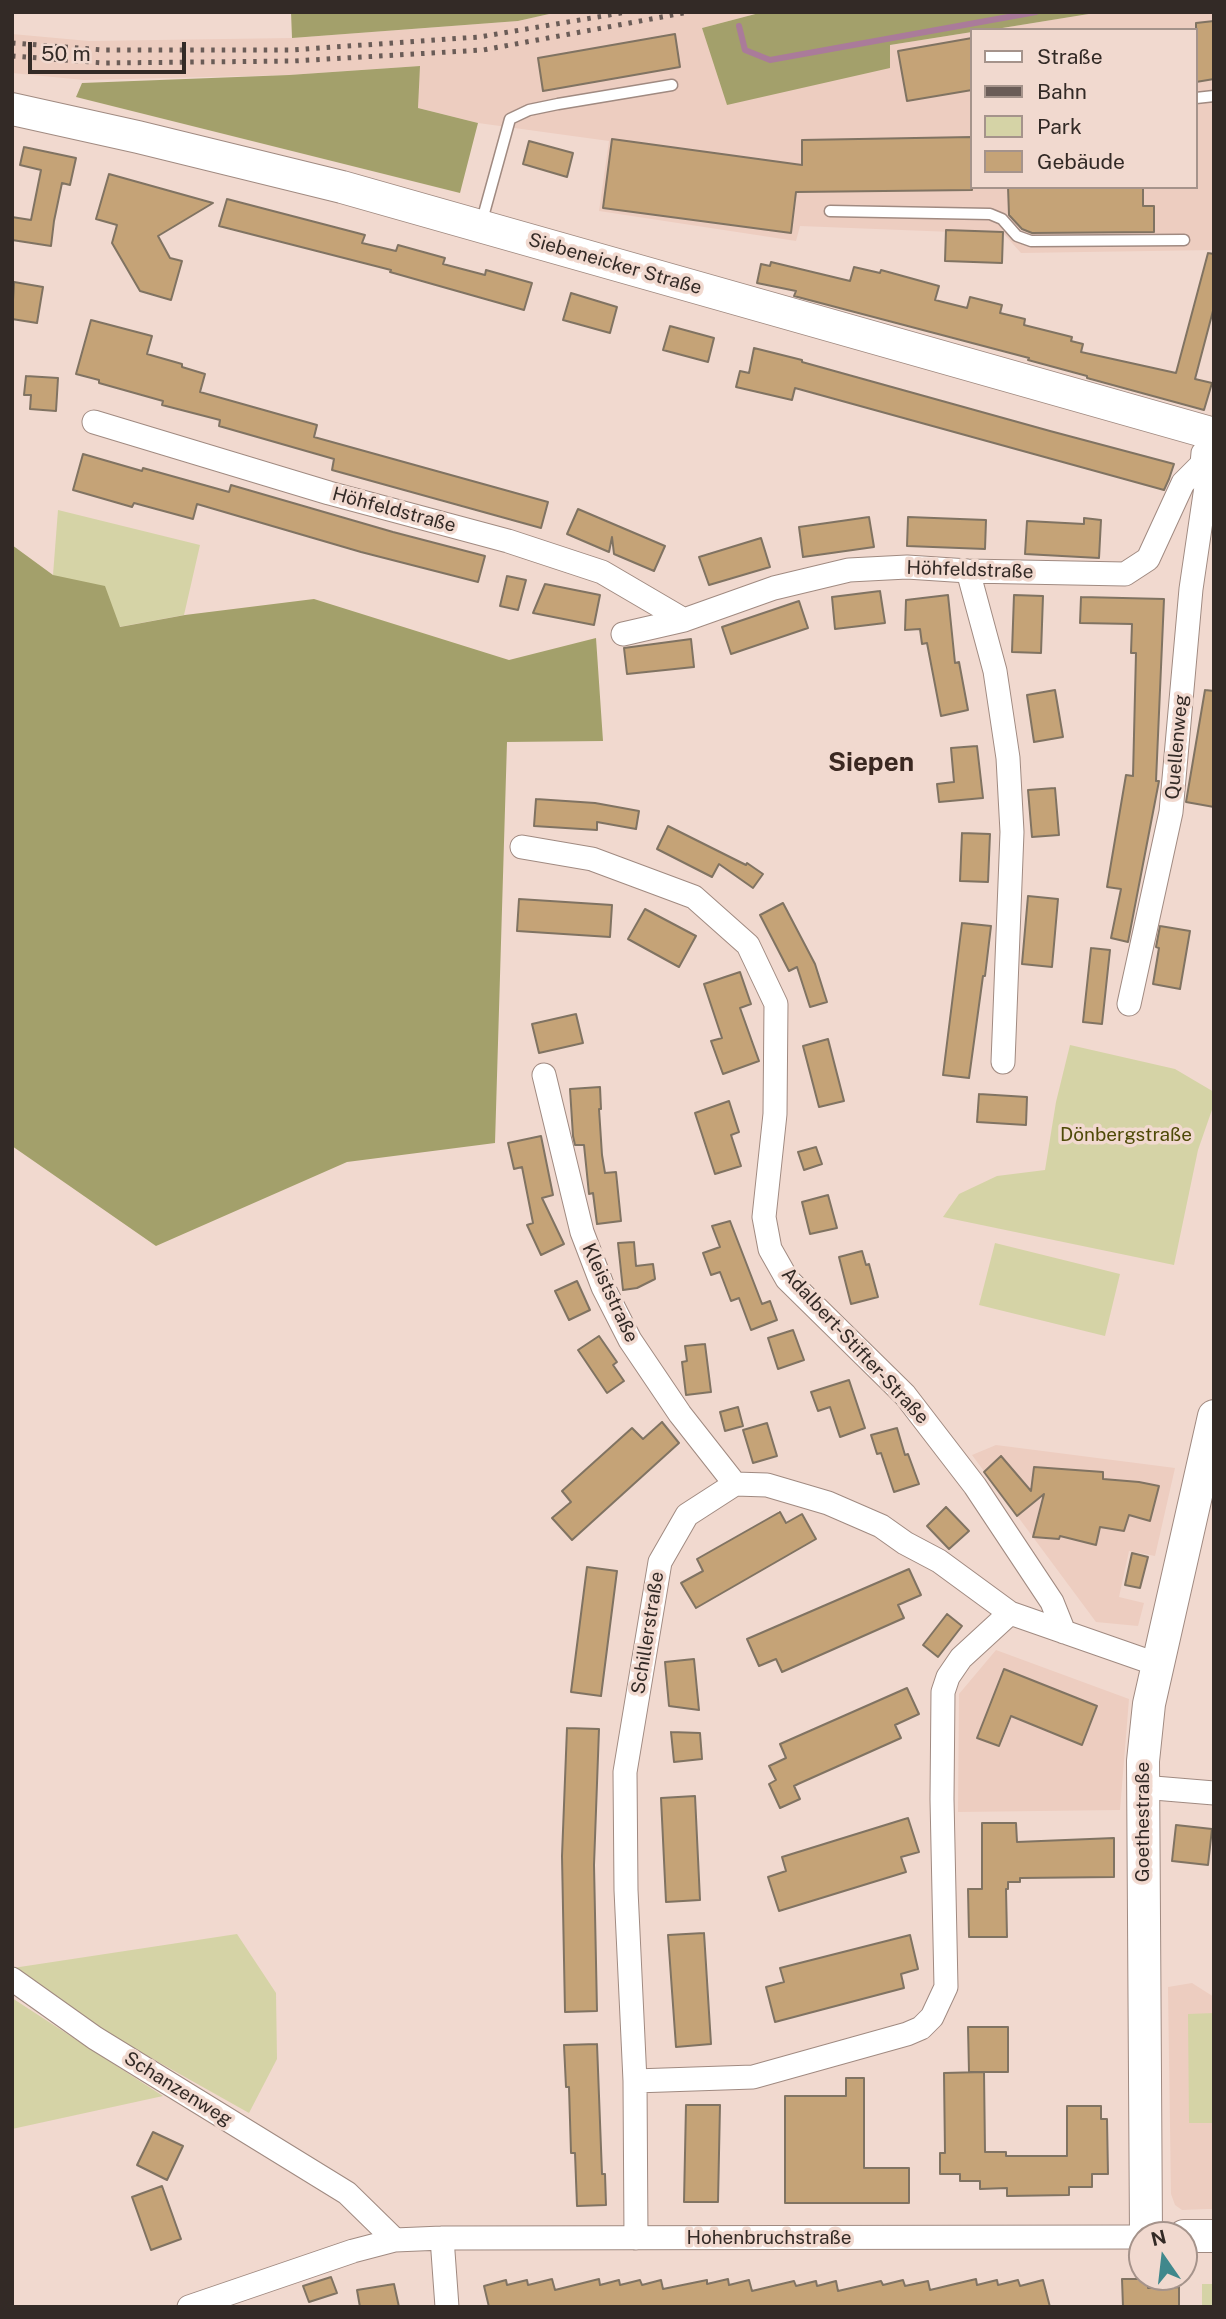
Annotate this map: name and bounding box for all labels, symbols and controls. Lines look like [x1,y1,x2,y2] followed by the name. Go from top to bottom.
[32,28,189,72] scale bar
[970,28,1198,189] legend
[41,41,91,66] text: 50 m
[1037,44,1103,69] text: Straße
[1037,79,1087,104] text: Bahn
[1037,114,1082,139] text: Park
[1037,149,1125,174] text: Gebäude
[526,228,704,300] street label: Siebeneicker Straße
[330,483,458,537] street label: Höhfeldstraße
[906,556,1034,584] street label: Höhfeldstraße
[1161,694,1193,800] street label: Quellenweg
[828,747,914,779] district label: Siepen
[1060,1124,1192,1146] park label: Dönbergstraße
[577,1240,643,1346] street label: Kleiststraße
[777,1263,933,1429] street label: Adalbert-Stifter-Straße
[627,1570,669,1696] street label: Schillerstraße
[1132,1762,1154,1882] street label: Goethestraße
[120,2047,236,2131] street label: Schanzenweg
[1128,2221,1198,2291] north arrow
[1149,2225,1168,2250] text: N
[686,2227,852,2249] street label: Hohenbruchstraße

